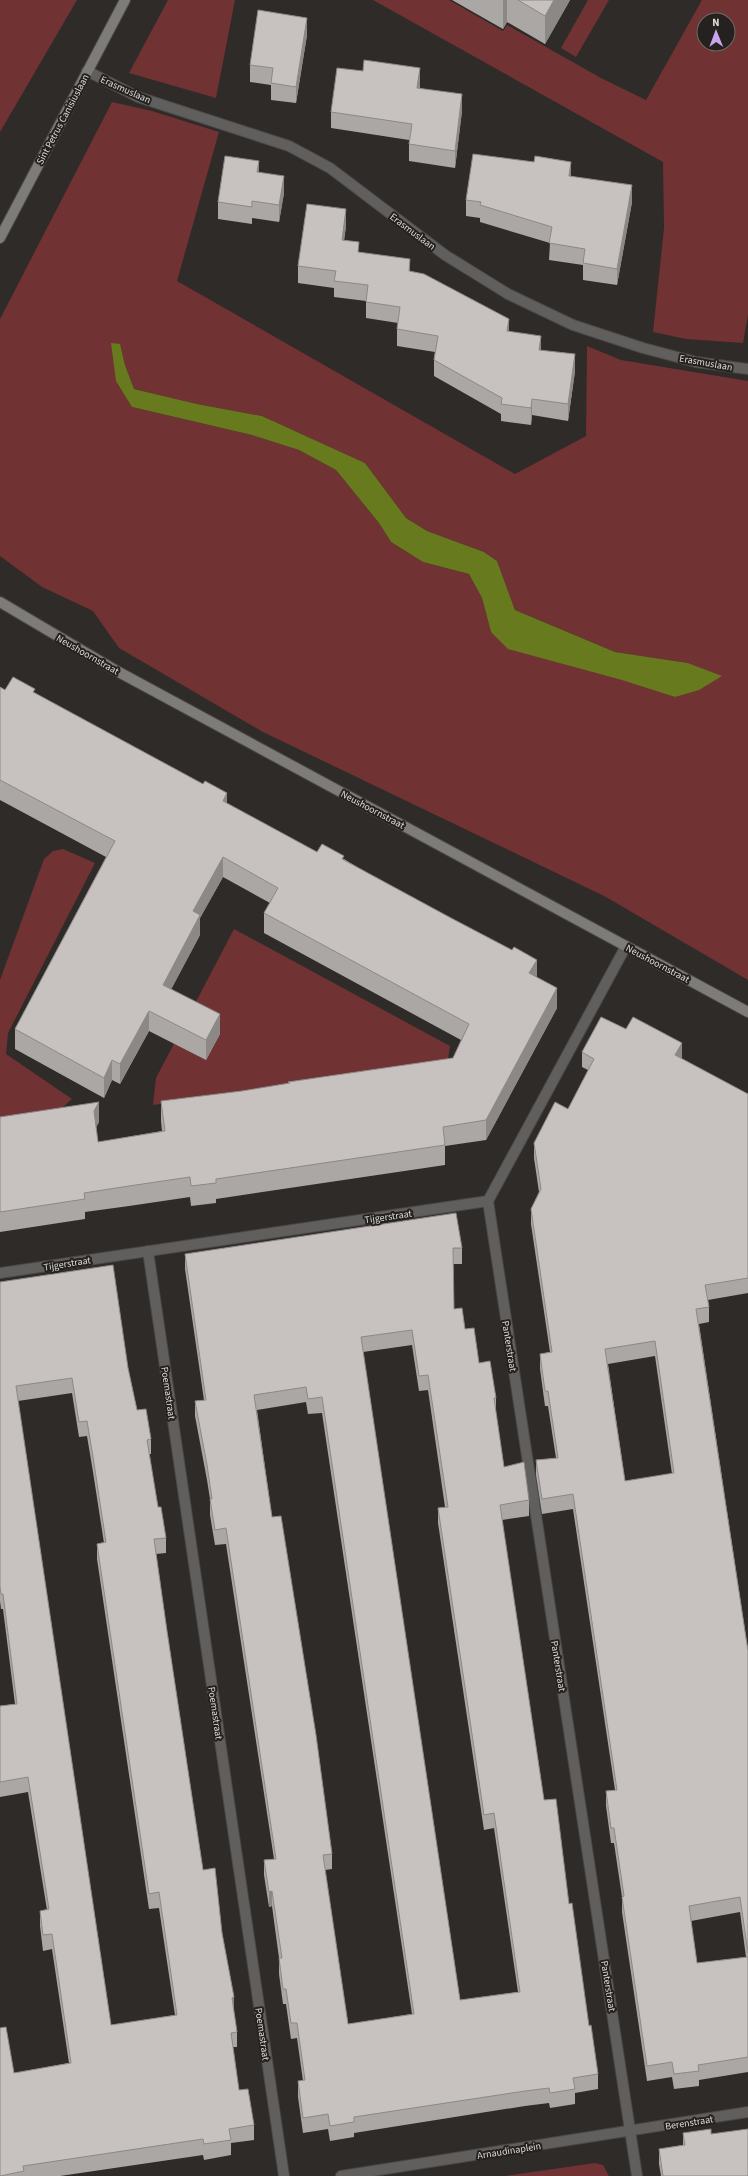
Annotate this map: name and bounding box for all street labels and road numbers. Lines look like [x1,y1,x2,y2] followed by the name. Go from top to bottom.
[33,72,93,167] street label: Sint Petrus Canisiuslaan
[98,73,153,107] street label: Erasmuslaan
[387,210,438,254] street label: Erasmuslaan
[678,351,734,375] street label: Erasmuslaan
[54,631,122,679] street label: Neushoornstraat
[338,787,407,833] street label: Neushoornstraat
[623,941,692,987] street label: Neushoornstraat
[364,1207,413,1227] street label: Tijgerstraat
[43,1253,92,1275] street label: Tijgerstraat
[498,1320,520,1373] street label: Panterstraat
[157,1366,179,1421] street label: Poemastraat
[547,1640,569,1693] street label: Panterstraat
[204,1686,226,1741] street label: Poemastraat
[597,1960,619,2013] street label: Panterstraat
[251,2007,273,2062] street label: Poemastraat
[664,2112,715,2134] street label: Berenstraat
[476,2139,542,2163] street label: Arnaudinaplein

